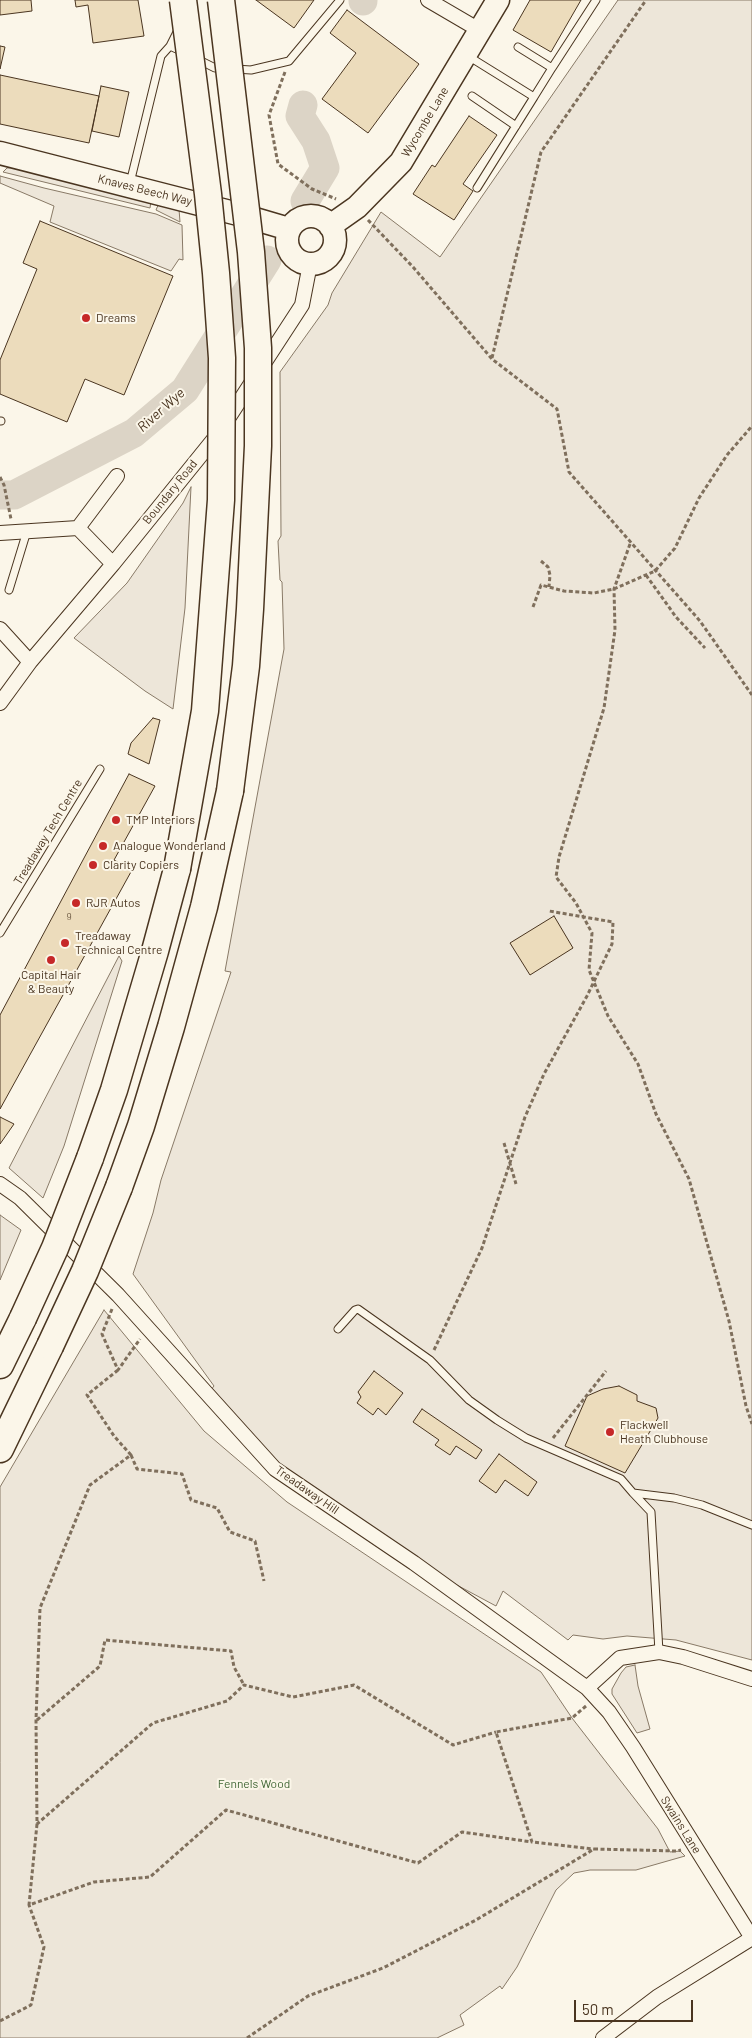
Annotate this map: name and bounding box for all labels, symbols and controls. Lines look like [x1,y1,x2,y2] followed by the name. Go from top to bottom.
[398,84,452,160] street label: Wycombe Lane
[96,171,194,209] street label: Knaves Beech Way
[96,311,136,325] place label: Dreams
[80,312,92,324] marker: Dreams
[134,384,188,436] water label: River Wye
[140,457,200,527] street label: Boundary Road
[11,777,85,887] street label: Treadaway Tech Centre
[126,813,195,827] place label: TMP Interiors
[110,814,122,826] marker: TMP Interiors
[113,839,226,853] place label: Analogue Wonderland
[97,840,109,852] marker: Analogue Wonderland
[103,858,179,872] place label: Clarity Copiers
[87,859,99,871] marker: Clarity Copiers
[86,896,140,910] place label: RJR Autos
[70,897,82,909] marker: RJR Autos
[66,911,72,923] house number: 9
[75,929,162,957] place label: Treadaway Technical Centre
[59,937,71,949] marker: Treadaway Technical Centre
[45,954,57,966] marker: Capital Hair & Beauty
[21,968,81,996] place label: Capital Hair & Beauty
[620,1418,708,1446] place label: Flackwell Heath Clubhouse
[604,1426,616,1438] marker: Flackwell Heath Clubhouse
[272,1463,342,1517] street label: Treadaway Hill
[218,1777,290,1791] park label: Fennels Wood
[658,1794,704,1856] street label: Swains Lane
[577,1990,696,2022] scale bar
[582,2000,614,2018] text: 50 m

